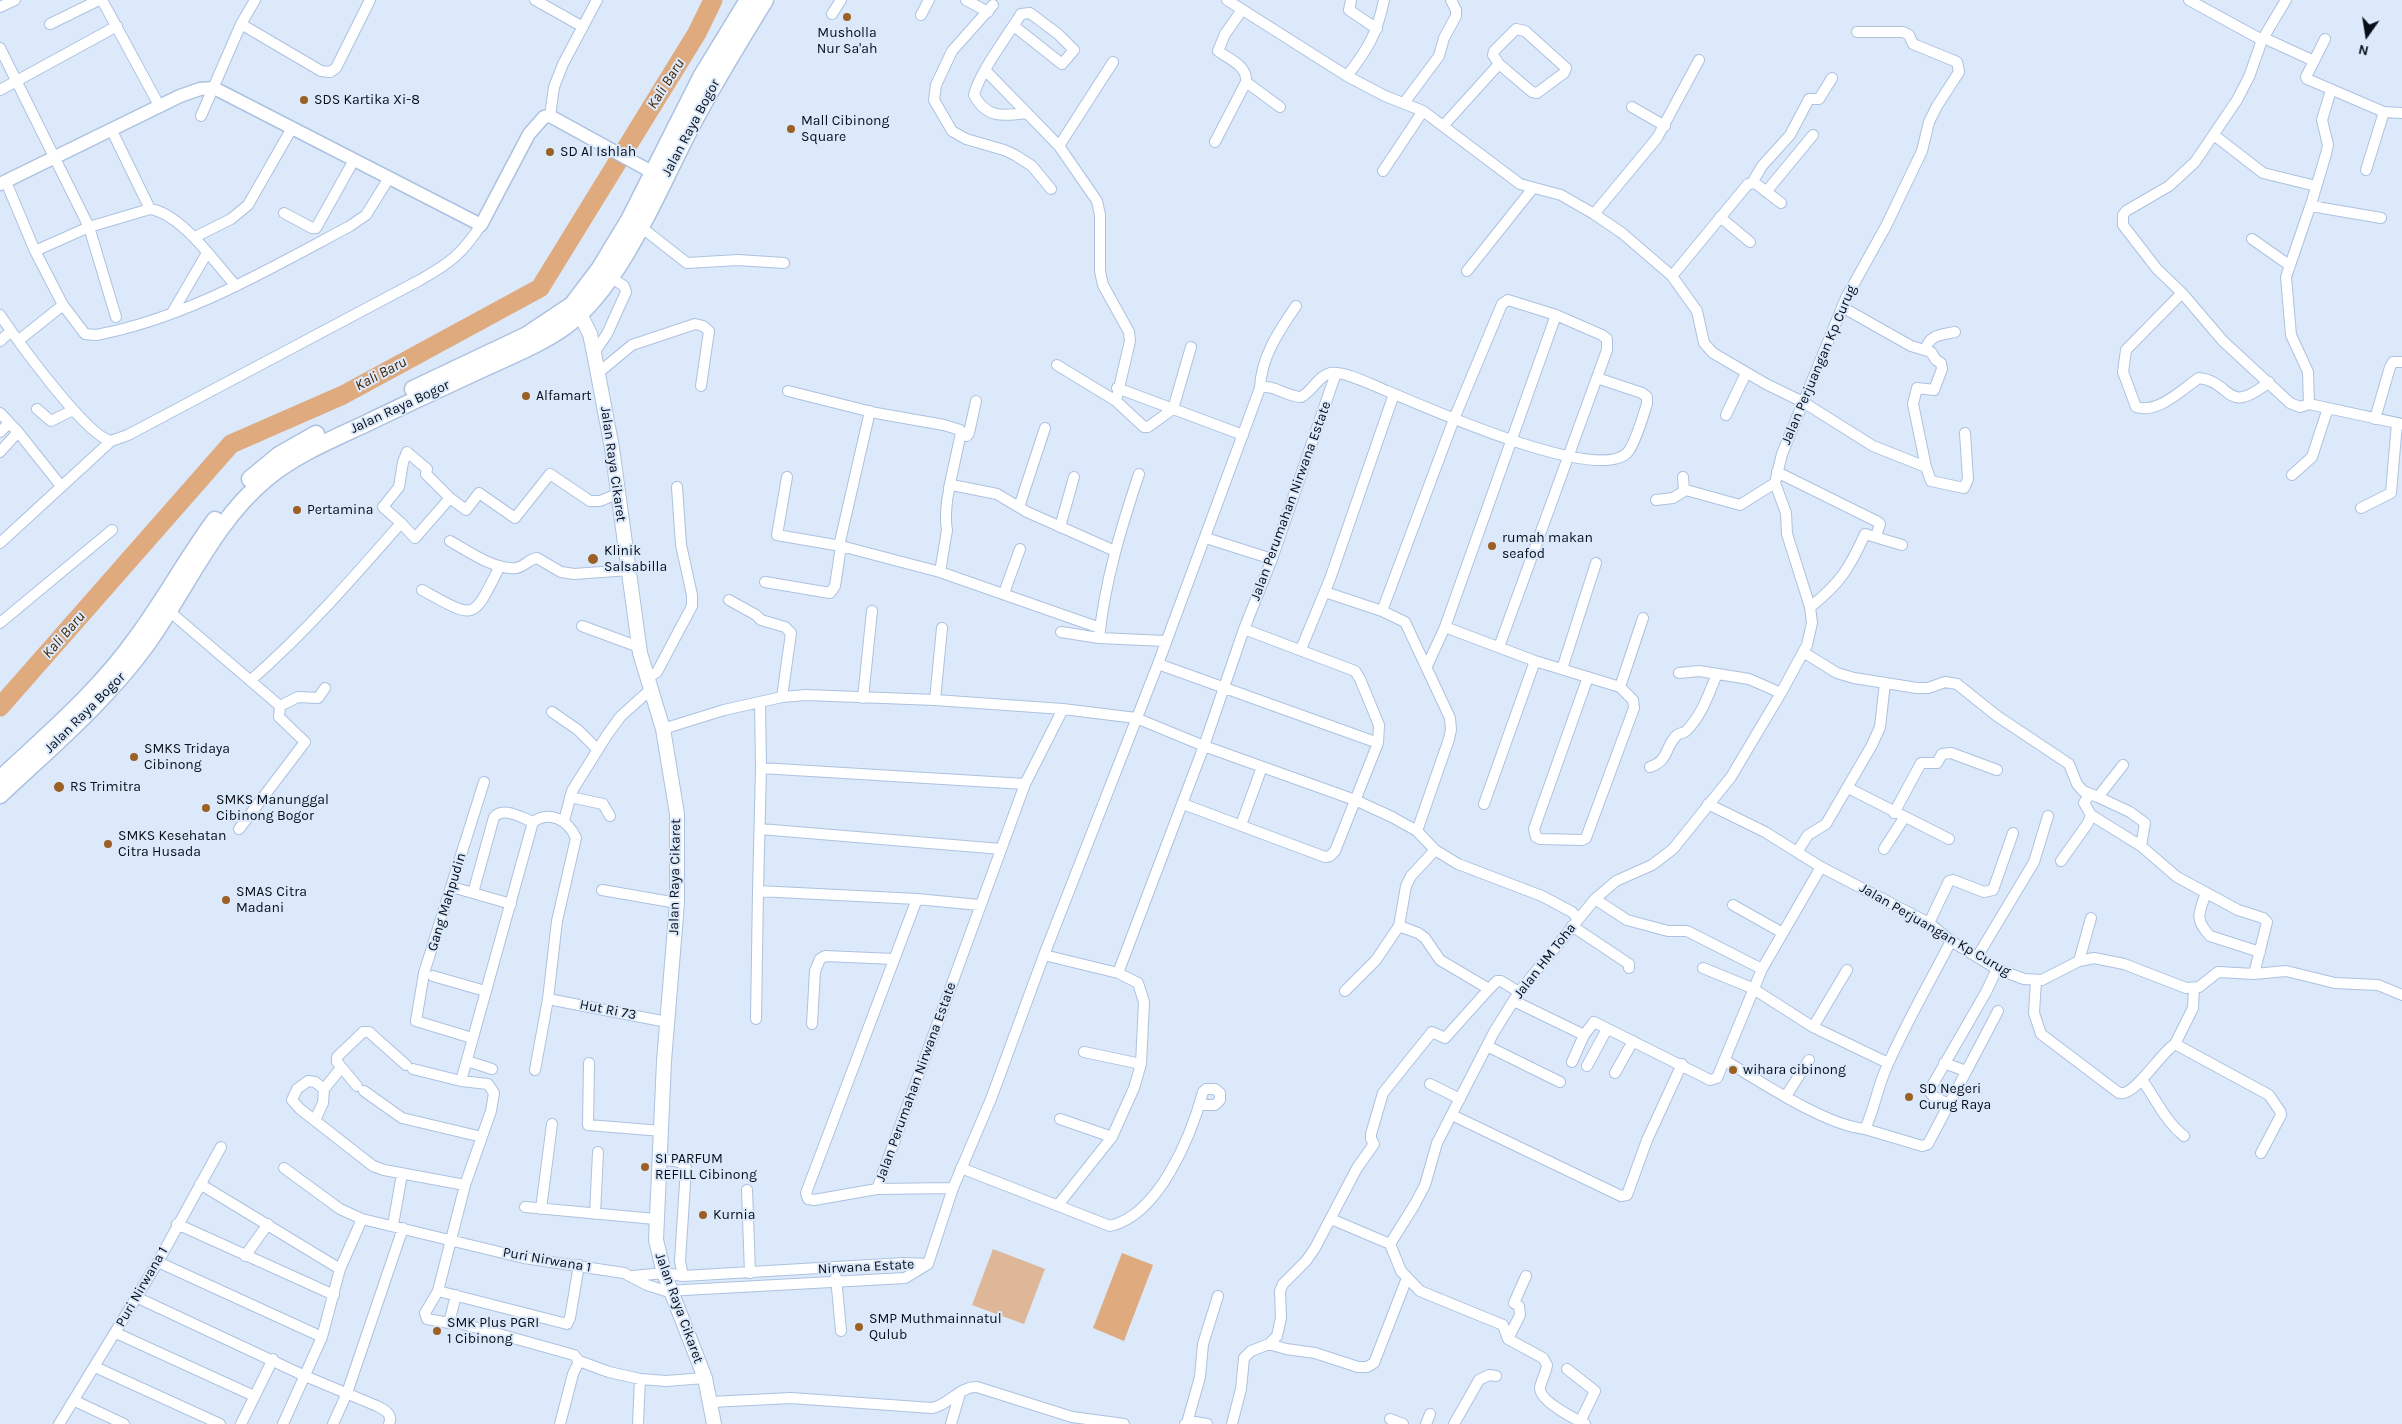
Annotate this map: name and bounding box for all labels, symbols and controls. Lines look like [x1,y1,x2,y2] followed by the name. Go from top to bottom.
[2342,10,2392,60] north arrow
[841,11,853,23] marker: Musholla Nur Sa'ah
[817,25,877,58] place label: Musholla Nur Sa'ah
[2357,41,2370,60] text: N
[644,55,688,113] water label: Kali Baru
[658,77,724,179] street label: Jalan Raya Bogor
[314,92,420,108] place label: SDS Kartika Xi-8
[298,94,310,106] marker: SDS Kartika Xi-8
[801,113,889,146] place label: Mall Cibinong Square
[785,123,797,135] marker: Mall Cibinong Square
[560,144,636,160] place label: SD Al Ishlah
[544,146,556,158] marker: SD Al Ishlah
[1778,283,1860,447] street label: Jalan Perjuangan Kp Curug
[352,353,410,395] water label: Kali Baru
[348,377,452,437] street label: Jalan Raya Bogor
[536,388,592,404] place label: Alfamart
[520,390,532,402] marker: Alfamart
[1247,399,1335,603] street label: Jalan Perumahan Nirwana Estate
[597,405,629,523] street label: Jalan Raya Cikaret
[307,502,373,518] place label: Pertamina
[291,504,303,516] marker: Pertamina
[1502,530,1593,562] place label: rumah makan seafod
[1486,540,1498,552] marker: rumah makan seafod
[604,543,667,576] place label: Klinik Salsabilla
[586,552,600,566] marker: Klinik Salsabilla
[39,608,89,662] water label: Kali Baru
[41,669,129,757] street label: Jalan Raya Bogor
[144,741,230,774] place label: SMKS Tridaya Cibinong
[128,751,140,763] marker: SMKS Tridaya Cibinong
[70,779,141,795] place label: RS Trimitra
[52,780,66,794] marker: RS Trimitra
[216,792,329,824] place label: SMKS Manunggal Cibinong Bogor
[200,802,212,814] marker: SMKS Manunggal Cibinong Bogor
[666,819,684,935] street label: Jalan Raya Cikaret
[118,828,226,860] place label: SMKS Kesehatan Citra Husada
[102,838,114,850] marker: SMKS Kesehatan Citra Husada
[424,851,470,953] street label: Gang Mahpudin
[1856,880,2014,980] street label: Jalan Perjuangan Kp Curug
[236,884,307,916] place label: SMAS Citra Madani
[220,894,232,906] marker: SMAS Citra Madani
[1510,920,1580,1002] street label: Jalan HM Toha
[872,980,960,1184] street label: Jalan Perumahan Nirwana Estate
[578,996,638,1024] street label: Hut Ri 73
[1743,1062,1846,1078] place label: wihara cibinong
[1727,1064,1739,1076] marker: wihara cibinong
[1919,1081,1991,1114] place label: SD Negeri Curug Raya
[1903,1091,1915,1103] marker: SD Negeri Curug Raya
[655,1151,757,1184] place label: SI PARFUM REFILL Cibinong
[639,1161,651,1173] marker: SI PARFUM REFILL Cibinong
[713,1207,755,1223] place label: Kurnia
[697,1209,709,1221] marker: Kurnia
[112,1244,172,1330] street label: Puri Nirwana 1
[501,1244,593,1276] street label: Puri Nirwana 1
[651,1250,707,1366] street label: Jalan Raya Cikaret
[817,1256,915,1278] street label: Nirwana Estate
[869,1311,1002,1344] place label: SMP Muthmainnatul Qulub
[447,1315,539,1348] place label: SMK Plus PGRI 1 Cibinong
[853,1321,865,1333] marker: SMP Muthmainnatul Qulub
[431,1325,443,1337] marker: SMK Plus PGRI 1 Cibinong

